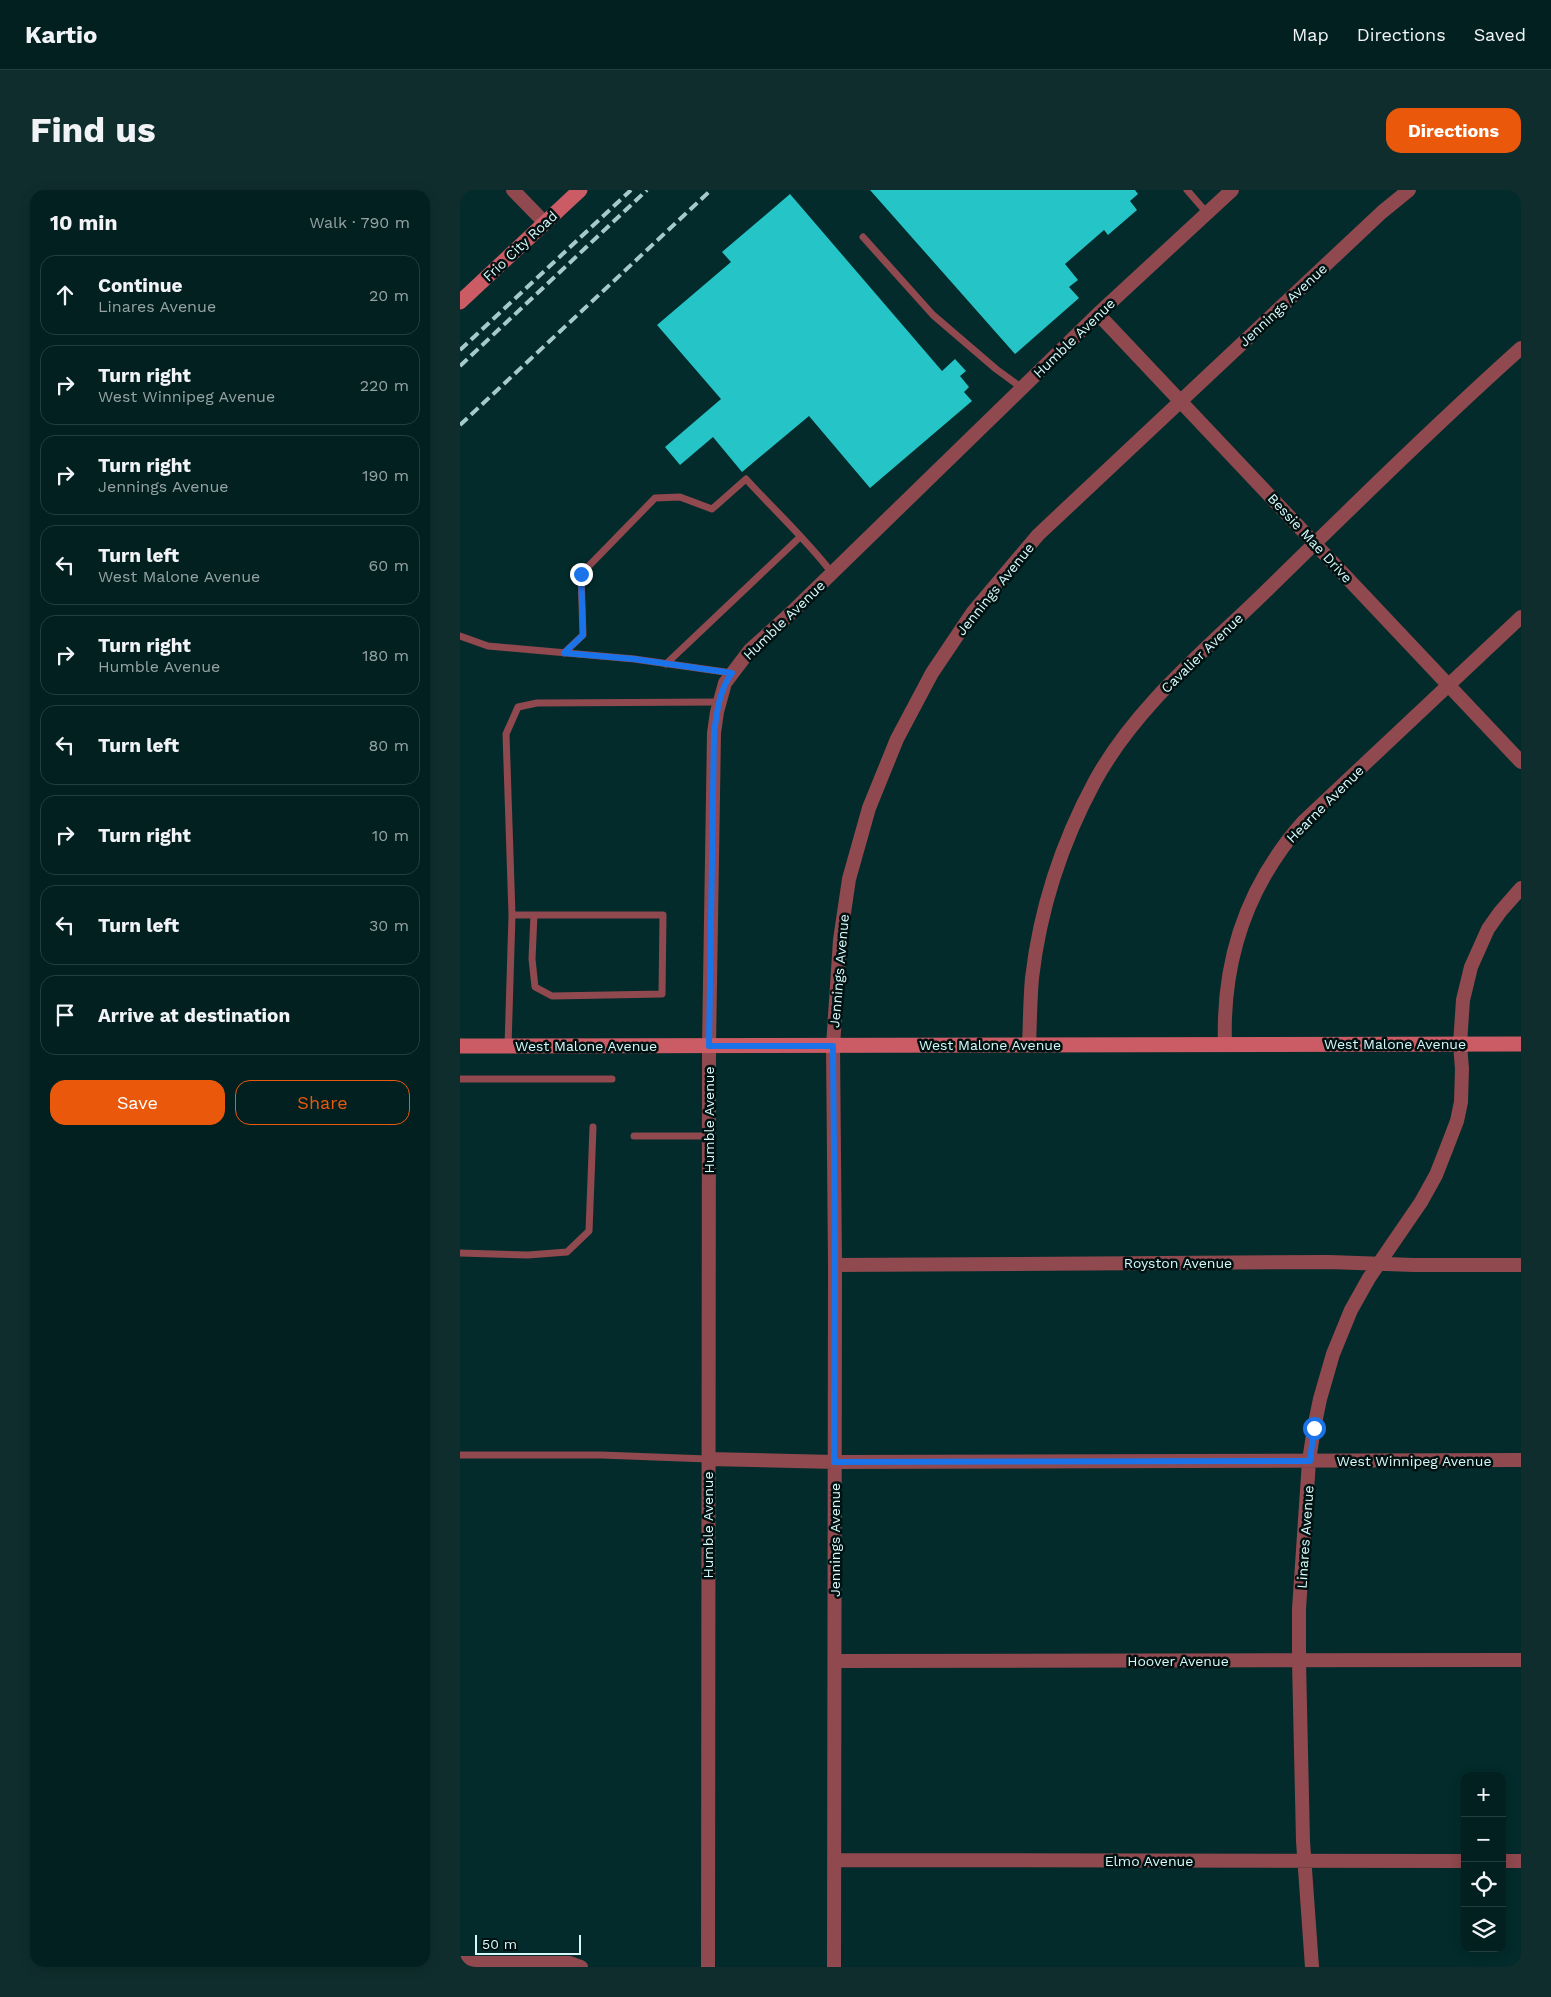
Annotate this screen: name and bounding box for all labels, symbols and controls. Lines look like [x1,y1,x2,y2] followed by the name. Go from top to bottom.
[25,21,97,49] text: Kartio
[1292,24,1329,45] text: Map
[1357,24,1446,45] text: Directions
[1474,24,1526,45] text: Saved
[1386,108,1521,153] button: Directions
[30,109,156,151] text: Find us
[480,208,560,284] street label: Frio City Road
[50,210,117,235] text: 10 min
[309,213,410,232] text: Walk · 790 m
[1236,260,1330,350] street label: Jennings Avenue
[98,274,182,297] text: Continue
[51,281,79,309] icon: ahead
[369,286,409,305] text: 20 m
[1030,295,1118,381] street label: Humble Avenue
[98,297,216,316] text: Linares Avenue
[98,364,191,387] text: Turn right
[51,371,79,399] icon: right
[360,376,409,395] text: 220 m
[98,387,275,406] text: West Winnipeg Avenue
[98,454,191,477] text: Turn right
[51,461,79,489] icon: right
[362,466,409,485] text: 190 m
[98,477,228,496] text: Jennings Avenue
[1265,490,1355,586] street label: Bessie Mae Drive
[953,540,1037,638] street label: Jennings Avenue
[98,544,179,567] text: Turn left
[51,551,79,579] icon: left
[369,556,409,575] text: 60 m
[570,563,593,586] route end
[98,567,260,586] text: West Malone Avenue
[740,577,828,663] street label: Humble Avenue
[1158,610,1246,696] street label: Cavalier Avenue
[98,634,191,657] text: Turn right
[51,641,79,669] icon: right
[362,646,409,665] text: 180 m
[98,657,220,676] text: Humble Avenue
[51,731,79,759] icon: left
[98,734,179,757] text: Turn left
[368,736,409,755] text: 80 m
[1283,762,1367,846] street label: Hearne Avenue
[51,821,79,849] icon: right
[98,824,191,847] text: Turn right
[372,826,409,845] text: 10 m
[51,911,79,939] icon: left
[826,913,852,1029] street label: Jennings Avenue
[98,914,179,937] text: Turn left
[369,916,409,935] text: 30 m
[51,1001,79,1029] icon: arrive
[98,1004,290,1027] text: Arrive at destination
[1324,1036,1466,1052] street label: West Malone Avenue
[919,1037,1061,1053] street label: West Malone Avenue
[515,1038,657,1054] street label: West Malone Avenue
[701,1066,717,1174] street label: Humble Avenue
[50,1080,225,1125] button: Save
[235,1080,410,1125] button: Share
[1124,1255,1232,1271] street label: Royston Avenue
[1303,1417,1326,1440] route start
[1336,1453,1492,1469] street label: West Winnipeg Avenue
[700,1471,716,1579] street label: Humble Avenue
[827,1483,843,1597] street label: Jennings Avenue
[1293,1485,1317,1589] street label: Linares Avenue
[1127,1653,1229,1669] street label: Hoover Avenue
[1461,1772,1506,1952] map controls
[1461,1772,1506,1817] button: +
[1461,1817,1506,1862] button: −
[1105,1853,1193,1869] street label: Elmo Avenue
[1461,1862,1506,1907] button: locate
[1461,1907,1506,1952] button: layers
[475,1932,581,1955] scale bar
[482,1936,517,1952] text: 50 m

